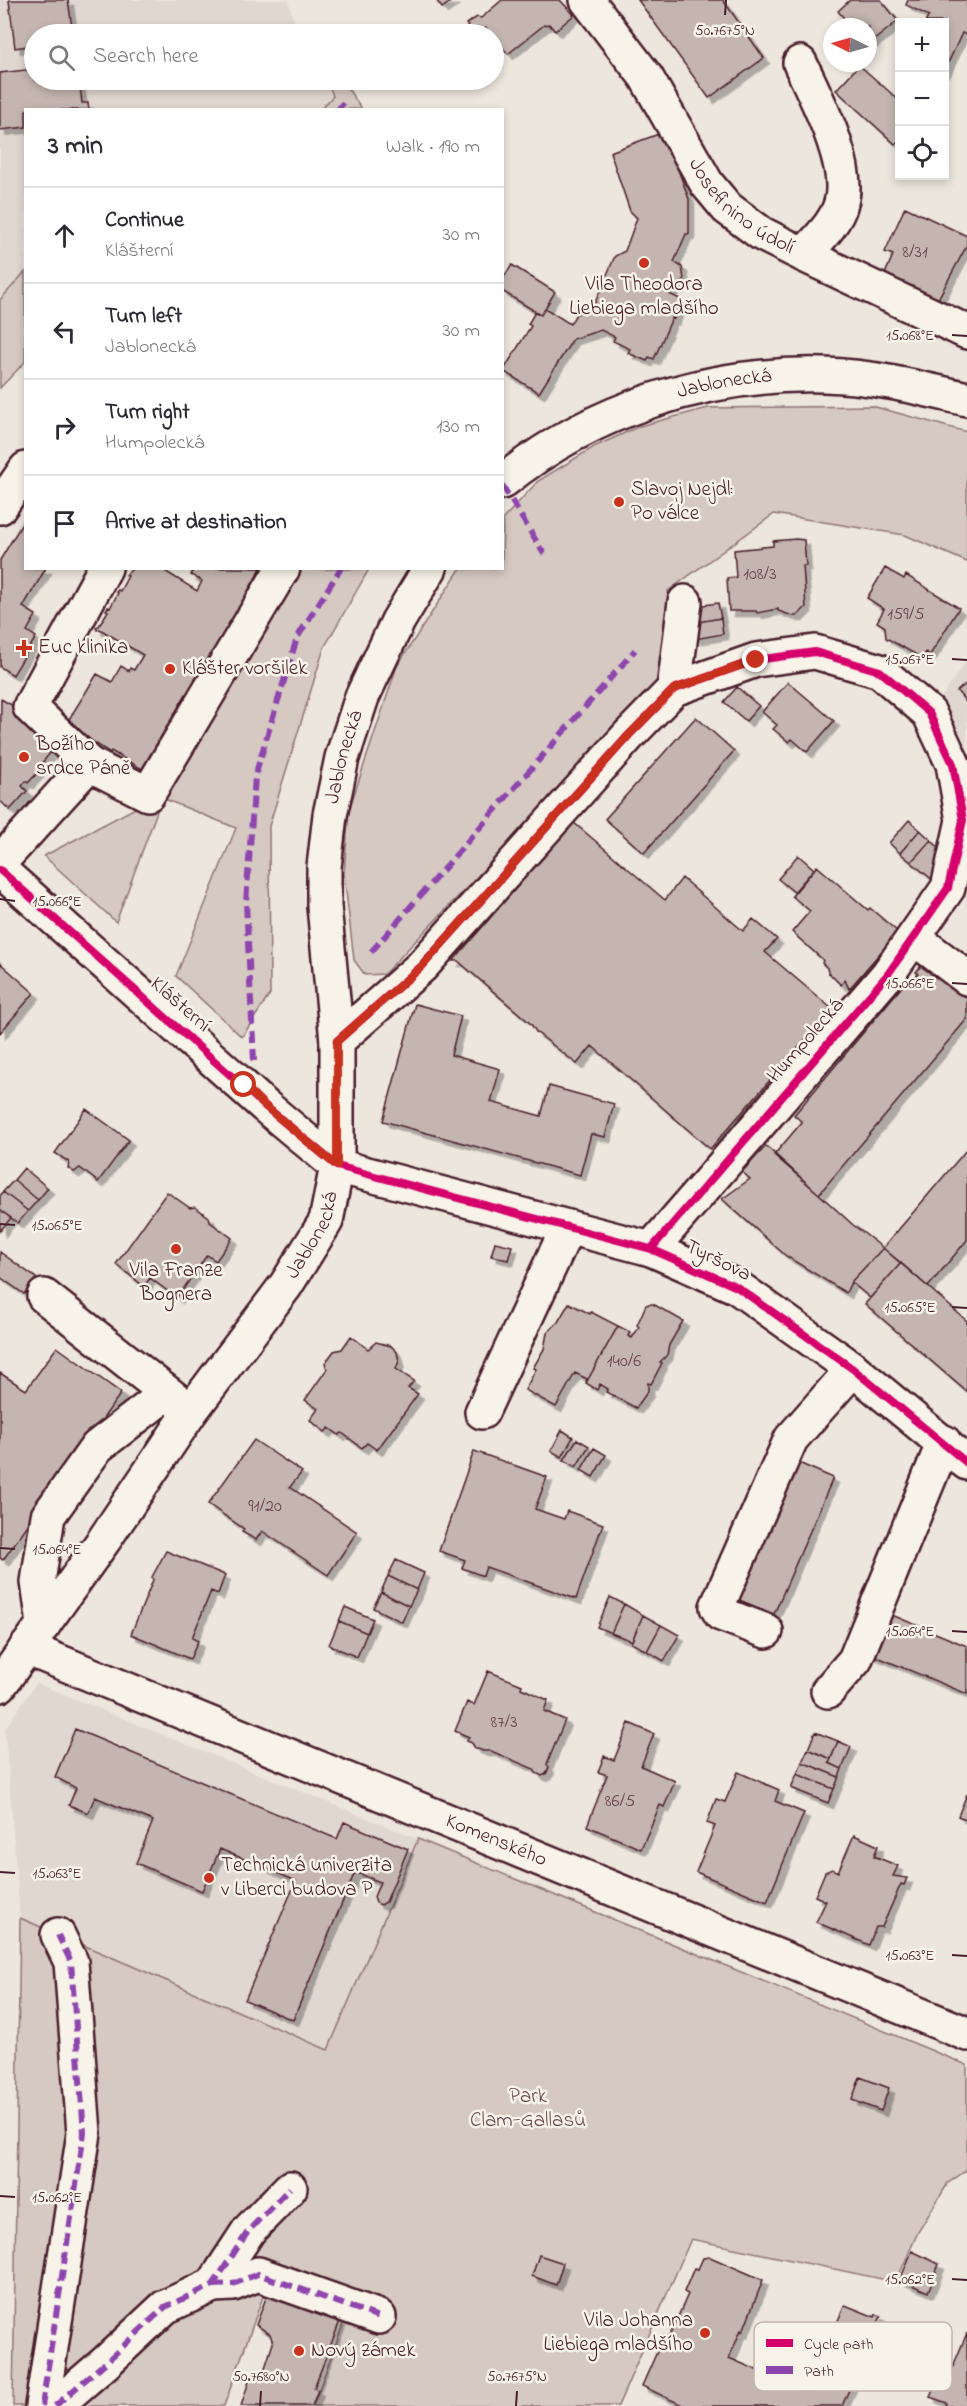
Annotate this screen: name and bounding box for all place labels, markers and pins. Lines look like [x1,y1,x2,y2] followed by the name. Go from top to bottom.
[637,256,651,270] marker: Vila Theodora Liebiega mladšího
[569,270,719,326] place label: Vila Theodora Liebiega mladšího
[631,475,733,529] place label: Slavoj Nejdl: Po válce
[612,495,626,509] marker: Slavoj Nejdl: Po válce
[38,633,128,663] place label: Euc klinika
[15,639,33,657] marker: Euc klinika
[182,654,308,684] place label: Klášter voršilek
[163,662,177,676] marker: Klášter voršilek
[35,730,131,784] place label: Božího srdce Páně
[17,750,31,764] marker: Božího srdce Páně
[169,1242,183,1256] marker: Vila Franze Bognera
[128,1256,223,1312] place label: Vila Franze Bognera
[221,1851,392,1905] place label: Technická univerzita v Liberci budova P
[202,1871,216,1885] marker: Technická univerzita v Liberci budova P
[543,2306,693,2362] place label: Vila Johanna Liebiega mladšího
[698,2326,712,2340] marker: Vila Johanna Liebiega mladšího
[311,2336,416,2368] place label: Nový zámek
[292,2344,306,2358] marker: Nový zámek

